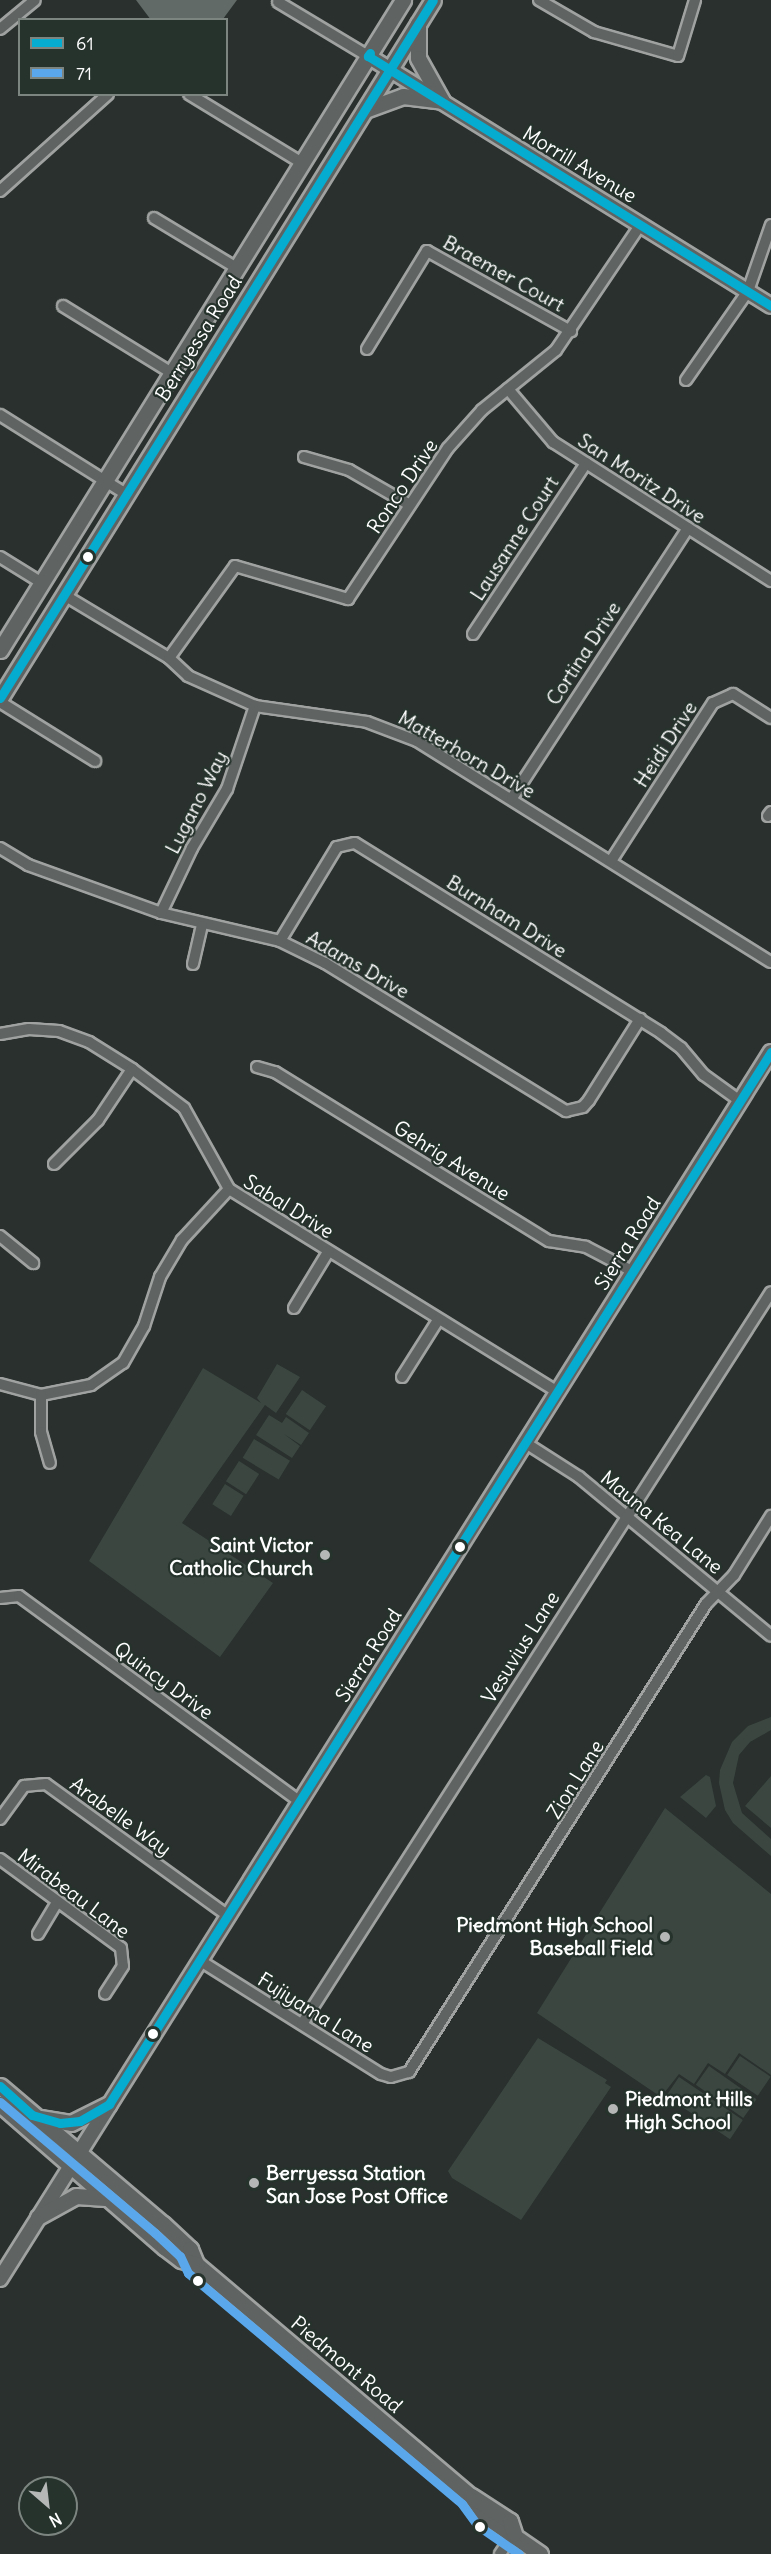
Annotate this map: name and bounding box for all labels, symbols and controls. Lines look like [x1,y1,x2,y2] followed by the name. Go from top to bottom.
[18,18,228,96] legend
[76,32,94,55] text: 61
[76,62,92,85] text: 71
[519,121,641,207] street label: Morrill Avenue
[439,230,569,316] street label: Braemer Court
[150,271,246,405] street label: Berryessa Road
[574,428,710,528] street label: San Moritz Drive
[362,434,442,538] street label: Ronco Drive
[465,471,563,605] street label: Lausanne Court
[82,551,94,563] unlabelled marker
[541,597,625,709] street label: Cortina Drive
[628,696,702,792] street label: Heidi Drive
[394,705,540,803] street label: Matterhorn Drive
[160,746,232,858] street label: Lugano Way
[443,870,571,962] street label: Burnham Drive
[302,925,414,1003] street label: Adams Drive
[390,1115,514,1205] street label: Gehrig Avenue
[240,1169,338,1243] street label: Sabal Drive
[589,1192,665,1294] street label: Sierra Road
[596,1465,728,1579] street label: Mauna Kea Lane
[169,1532,313,1579] place label: Saint Victor Catholic Church
[454,1541,466,1553] unlabelled marker
[318,1548,332,1562] marker: Saint Victor Catholic Church
[476,1587,564,1707] street label: Vesuvius Lane
[330,1604,406,1706] street label: Sierra Road
[110,1636,218,1724] street label: Quincy Drive
[542,1735,608,1823] street label: Zion Lane
[66,1771,176,1861] street label: Arabelle Way
[13,1843,135,1943] street label: Mirabeau Lane
[456,1913,653,1960] place label: Piedmont High School Baseball Field
[658,1930,672,1944] marker: Piedmont High School Baseball Field
[254,1967,378,2057] street label: Fujiyama Lane
[147,2028,159,2040] unlabelled marker
[625,2086,753,2133] place label: Piedmont Hills High School
[606,2102,620,2116] marker: Piedmont Hills High School
[266,2160,448,2207] place label: Berryessa Station San Jose Post Office
[247,2176,261,2190] marker: Berryessa Station San Jose Post Office
[192,2275,204,2287] unlabelled marker
[287,2311,407,2417] street label: Piedmont Road
[18,2476,78,2536] north arrow
[46,2509,65,2532] text: N
[474,2521,486,2533] unlabelled marker

